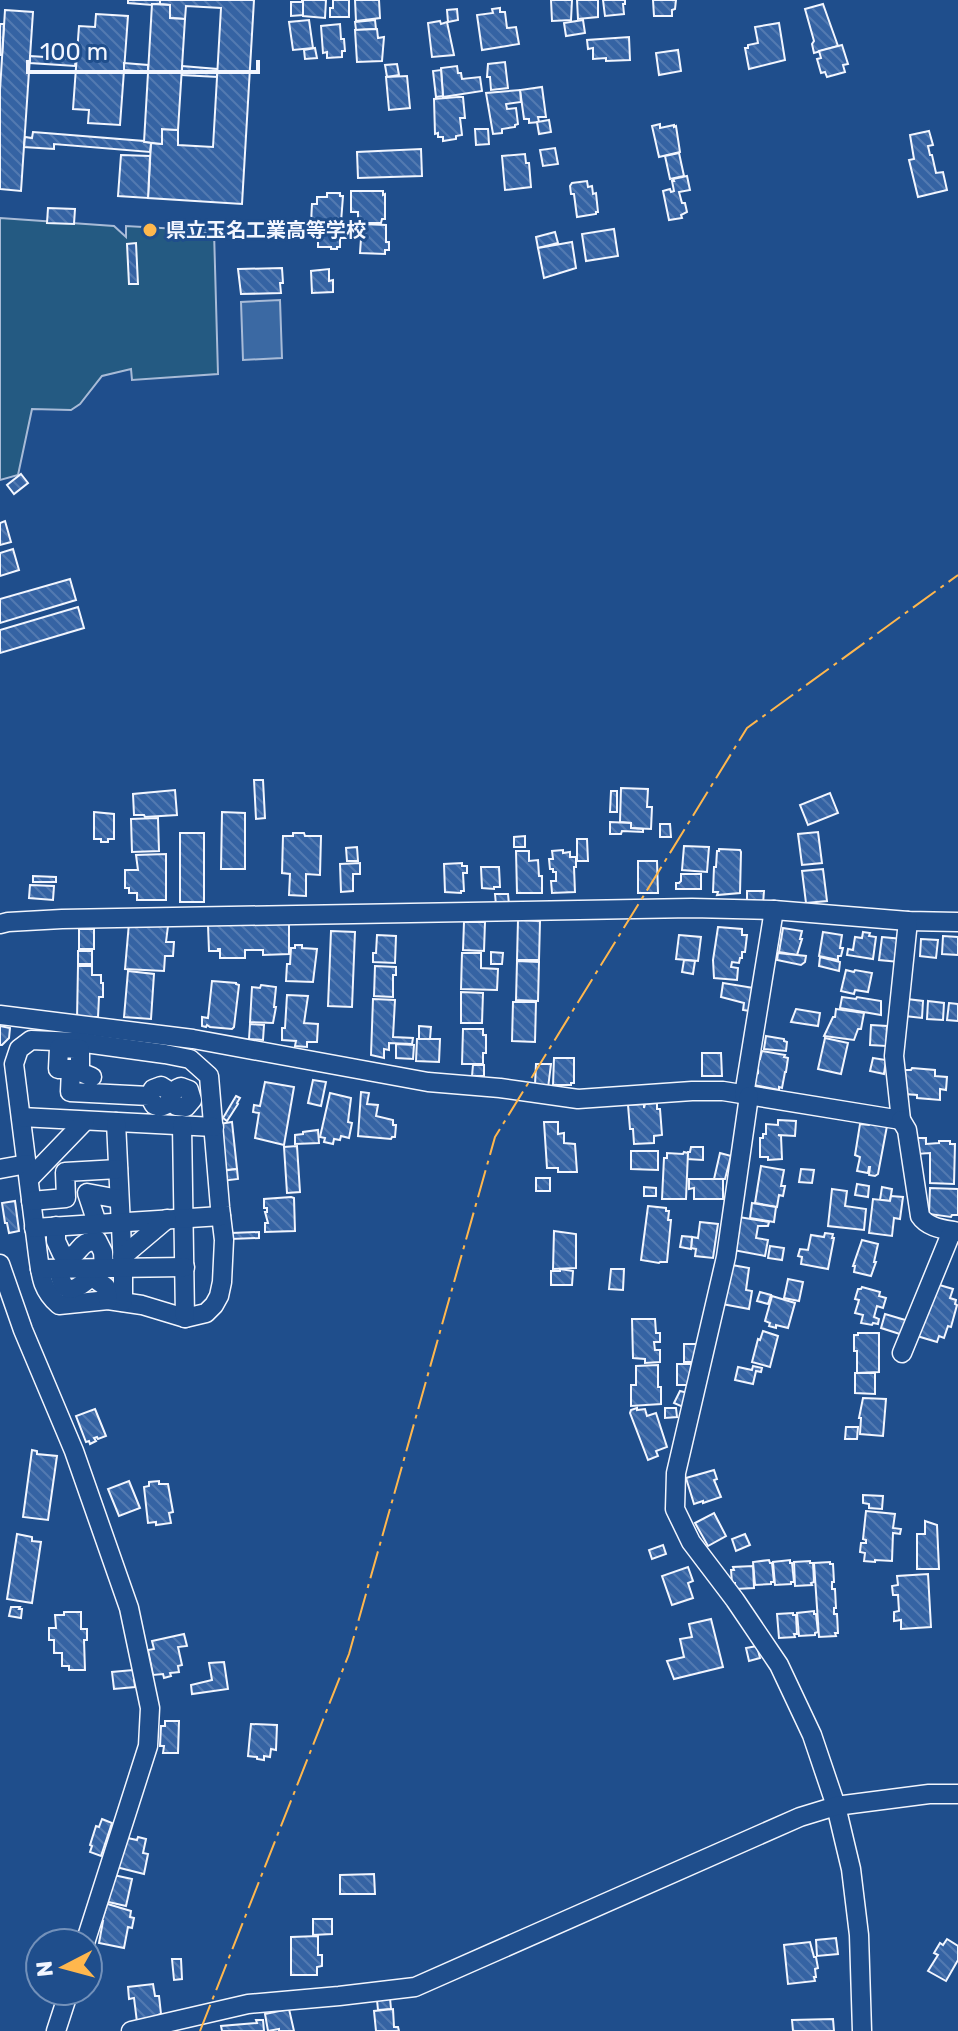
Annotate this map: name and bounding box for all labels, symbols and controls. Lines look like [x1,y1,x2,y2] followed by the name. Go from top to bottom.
[28,24,258,74] scale bar
[40,38,108,66] text: 100 m
[166,218,366,242] place label: 県立玉名工業高等学校
[141,221,159,239] marker: 県立玉名工業高等学校
[24,1927,104,2007] north arrow
[30,1960,59,1978] text: N

